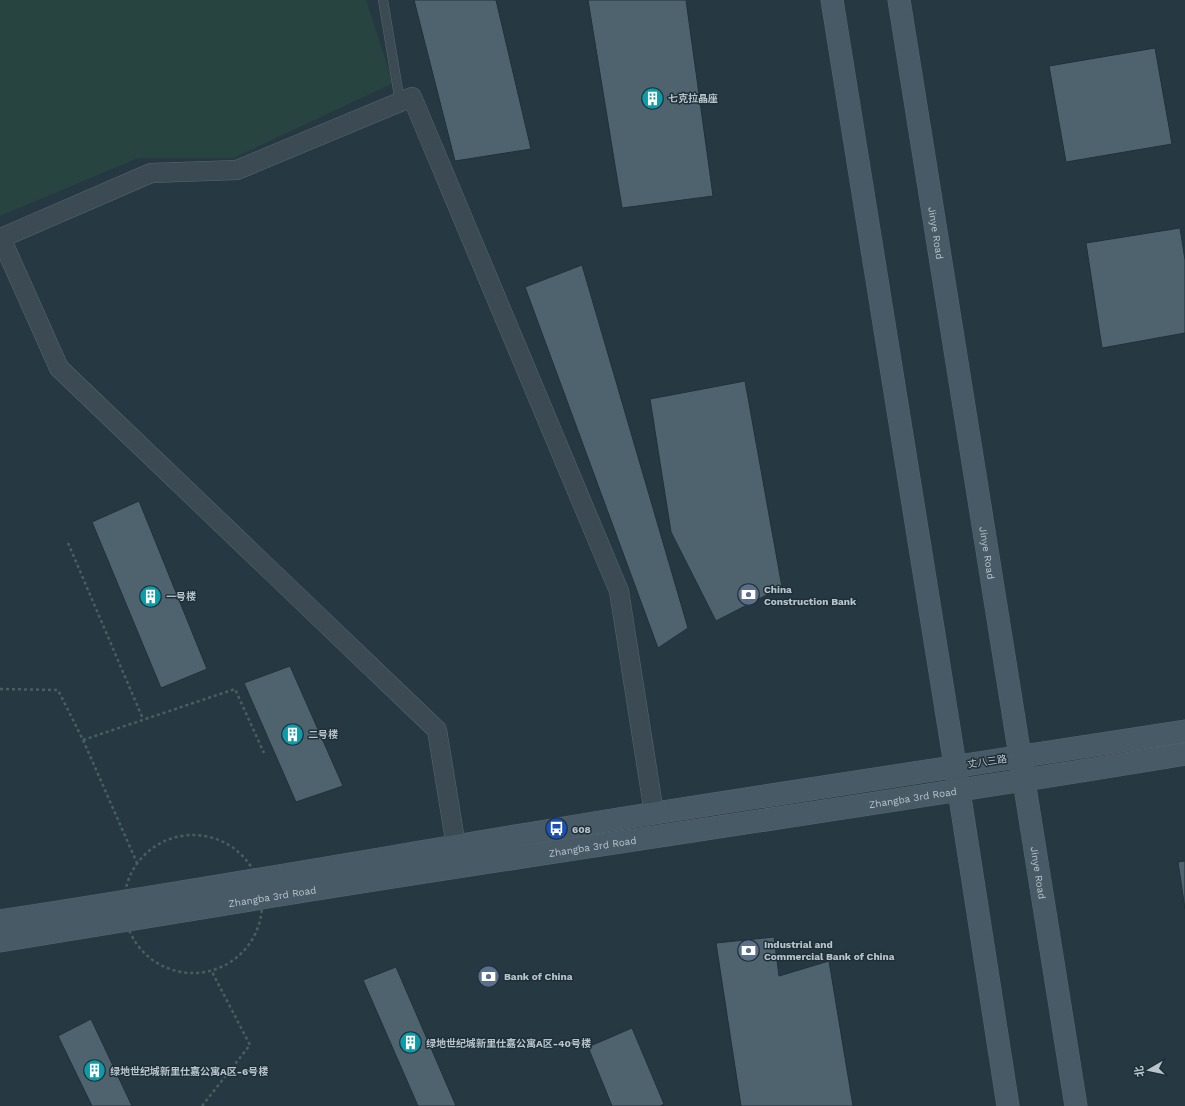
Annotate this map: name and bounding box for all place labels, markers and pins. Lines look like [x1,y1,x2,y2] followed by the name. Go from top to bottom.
[639,85,665,111] building icon: 七克拉晶座
[668,92,718,104] place label: 七克拉晶座
[736,582,762,608] bank icon: China Construction Bank
[137,583,163,609] building icon: 一号楼
[764,584,857,607] place label: China Construction Bank
[166,591,196,602] place label: 一号楼
[280,721,306,747] building icon: 二号楼
[308,729,338,740] place label: 二号楼
[543,816,569,842] bus stop icon: 608
[572,824,591,835] place label: 608
[736,937,762,963] bank icon: Industrial and Commercial Bank of China
[764,939,895,962] place label: Industrial and Commercial Bank of China
[476,963,502,989] bank icon: Bank of China
[504,971,573,982] place label: Bank of China
[397,1030,423,1056] building icon: 绿地世纪城新里仕嘉公寓A区-40号楼
[426,1037,591,1049] place label: 绿地世纪城新里仕嘉公寓A区-40号楼
[82,1058,108,1084] building icon: 绿地世纪城新里仕嘉公寓A区-6号楼
[110,1065,268,1077] place label: 绿地世纪城新里仕嘉公寓A区-6号楼

